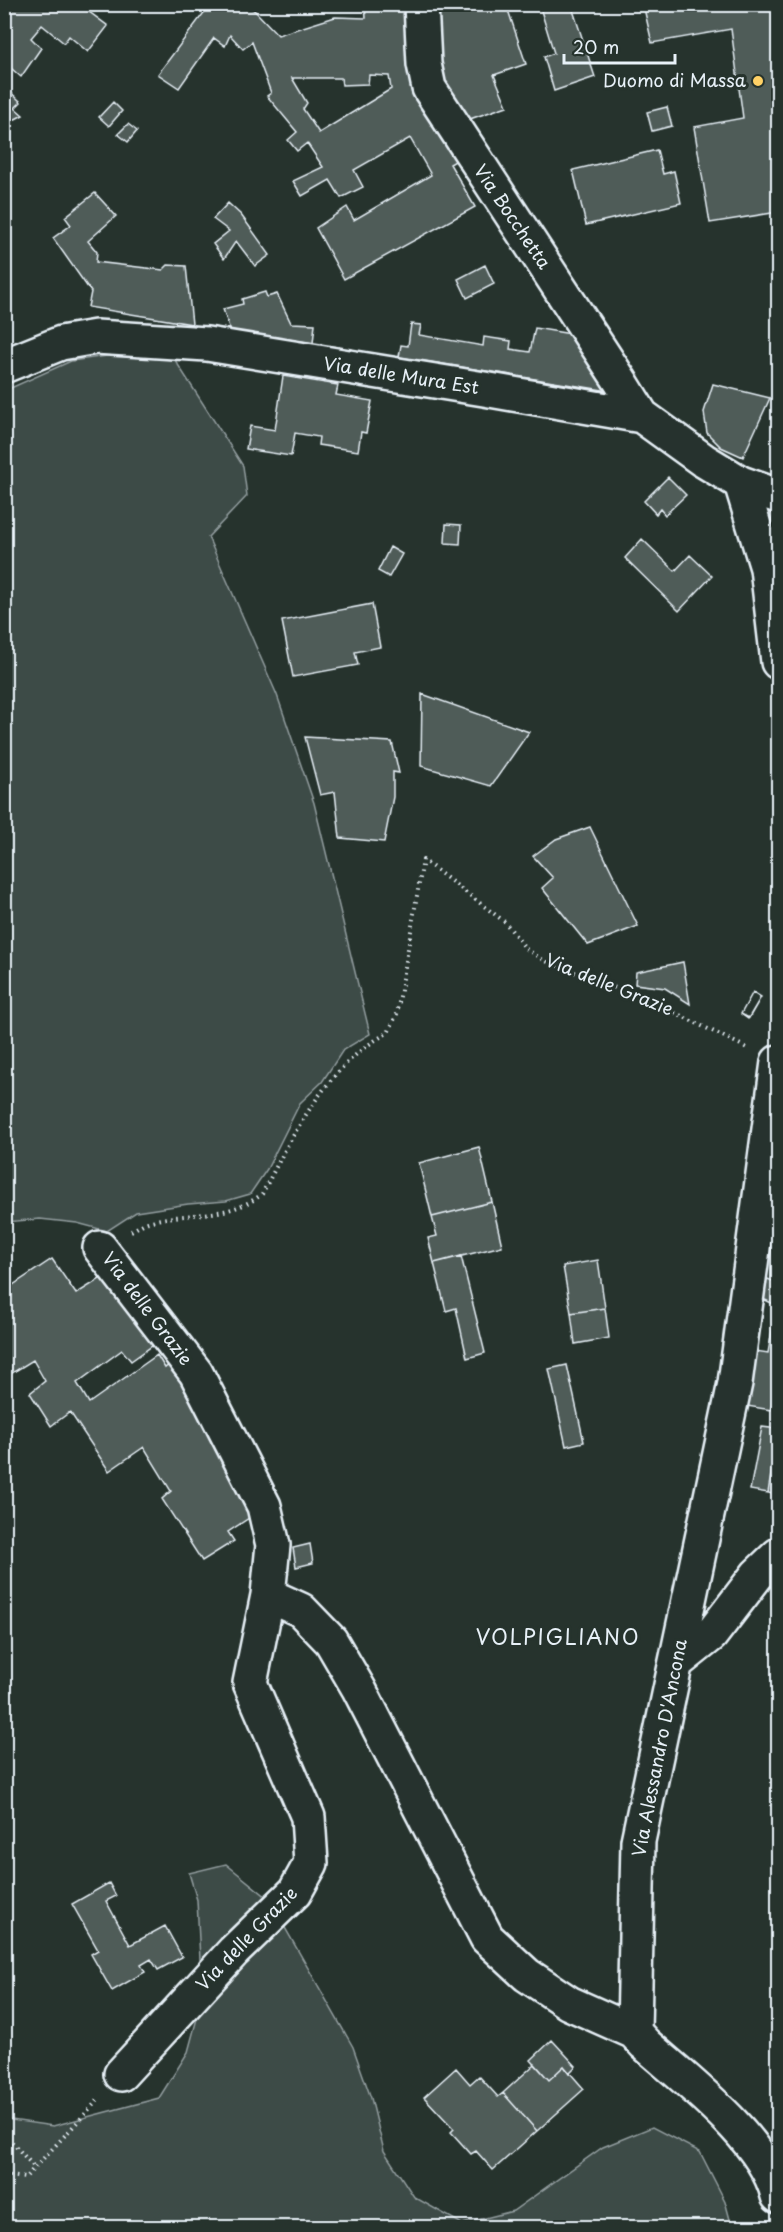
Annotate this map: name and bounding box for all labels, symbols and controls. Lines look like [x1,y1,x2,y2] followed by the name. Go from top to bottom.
[564,27,675,65] scale bar
[573,33,619,60] text: 20 m
[603,66,747,93] place label: Duomo di Massa
[751,74,765,88] marker: Duomo di Massa
[468,158,559,275] street label: Via Bocchetta
[321,349,481,400] street label: Via delle Mura Est
[541,946,678,1022] street label: Via delle Grazie
[97,1246,200,1371] street label: Via delle Grazie
[476,1620,640,1652] district label: VOLPIGLIANO
[624,1636,693,1859] street label: Via Alessandro D'Ancona
[189,1880,303,1996] street label: Via delle Grazie

